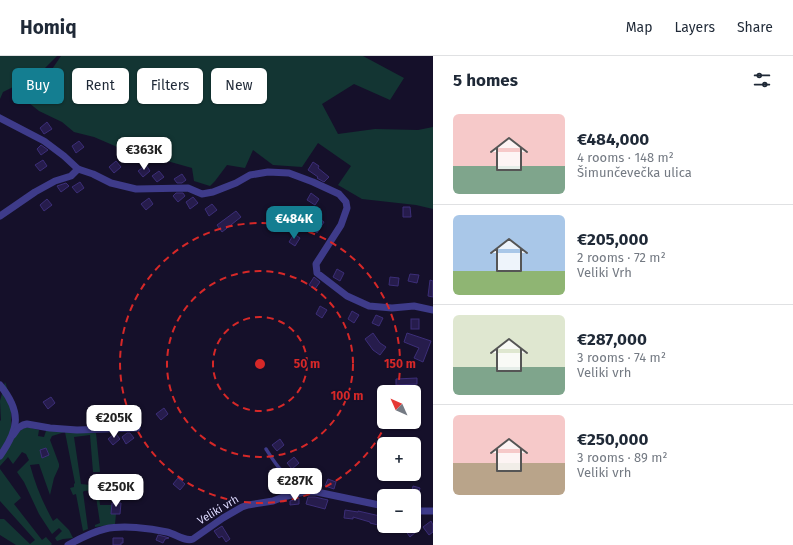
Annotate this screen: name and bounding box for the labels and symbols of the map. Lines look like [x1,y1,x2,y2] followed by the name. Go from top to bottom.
[116,137,172,171] pin: €363K
[266,206,322,240] pin: €484K
[253,357,267,371] centre of rings
[294,357,320,371] text: 50 m
[384,357,416,371] text: 150 m
[377,385,421,429] north arrow
[331,389,363,403] text: 100 m
[86,405,142,439] pin: €205K
[267,468,323,502] pin: €287K
[88,474,144,508] pin: €250K
[195,493,241,527] street label: Veliki vrh

